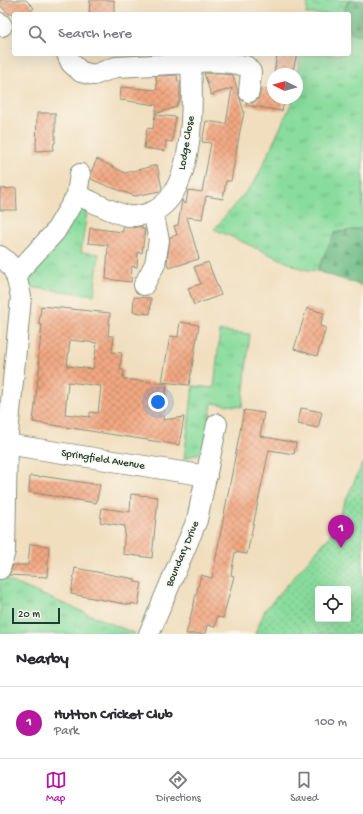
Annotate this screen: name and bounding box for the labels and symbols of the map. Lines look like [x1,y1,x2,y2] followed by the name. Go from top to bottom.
[267,68,303,104] north arrow
[176,115,198,171] street label: Lodge Close
[148,392,168,412] your location
[60,446,146,473] street label: Springfield Avenue
[328,515,354,548] pin: 1
[163,519,202,590] street label: Boundary Drive
[12,606,60,625] scale bar

